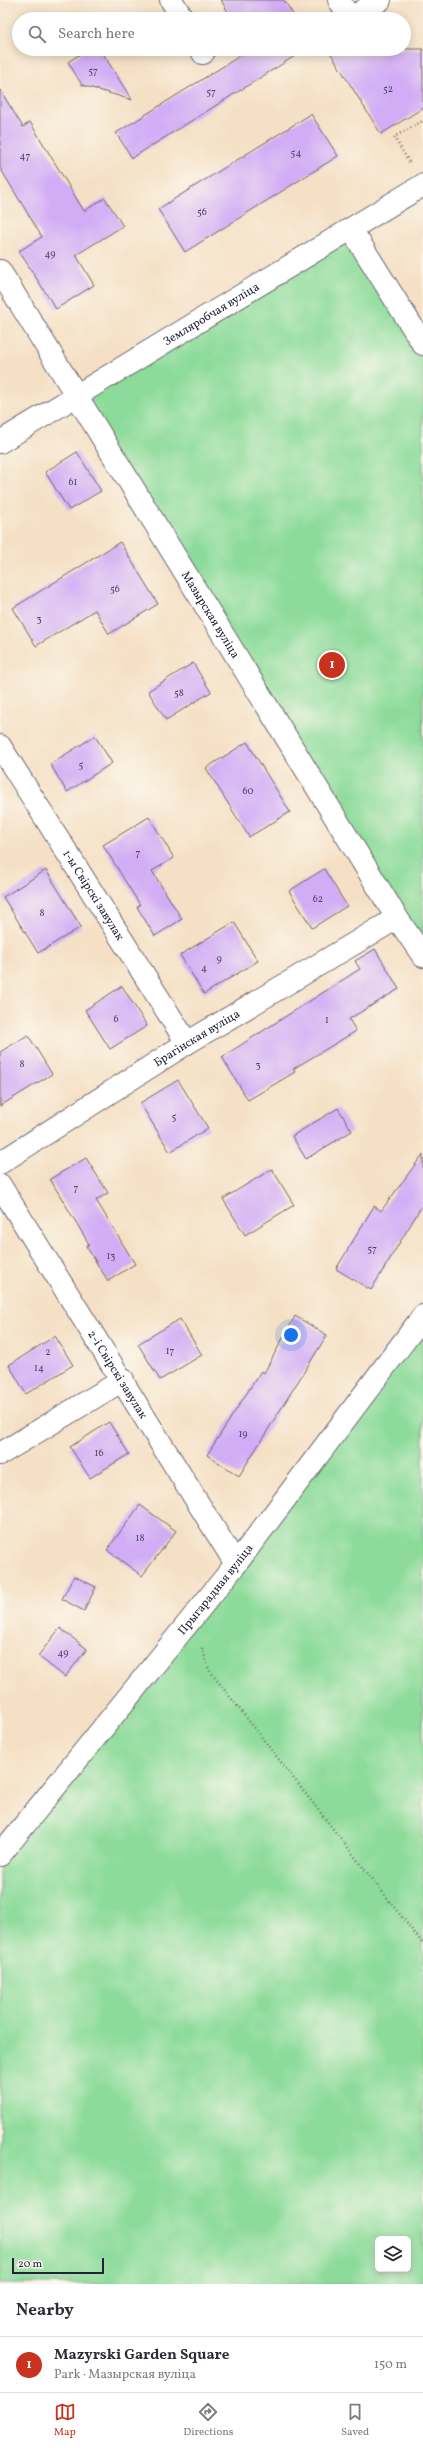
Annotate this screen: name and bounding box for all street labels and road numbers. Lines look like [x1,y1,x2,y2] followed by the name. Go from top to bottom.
[161,279,263,350] street label: Земляробчая вуліца
[177,568,243,662] street label: Мазырская вуліца
[58,847,128,944] street label: 1-ы Свірскі завулак
[151,1006,243,1071] street label: Брагінская вуліца
[83,1327,151,1423] street label: 2-і Свірскі завулак
[175,1541,257,1639] street label: Прыгарадная вуліца

